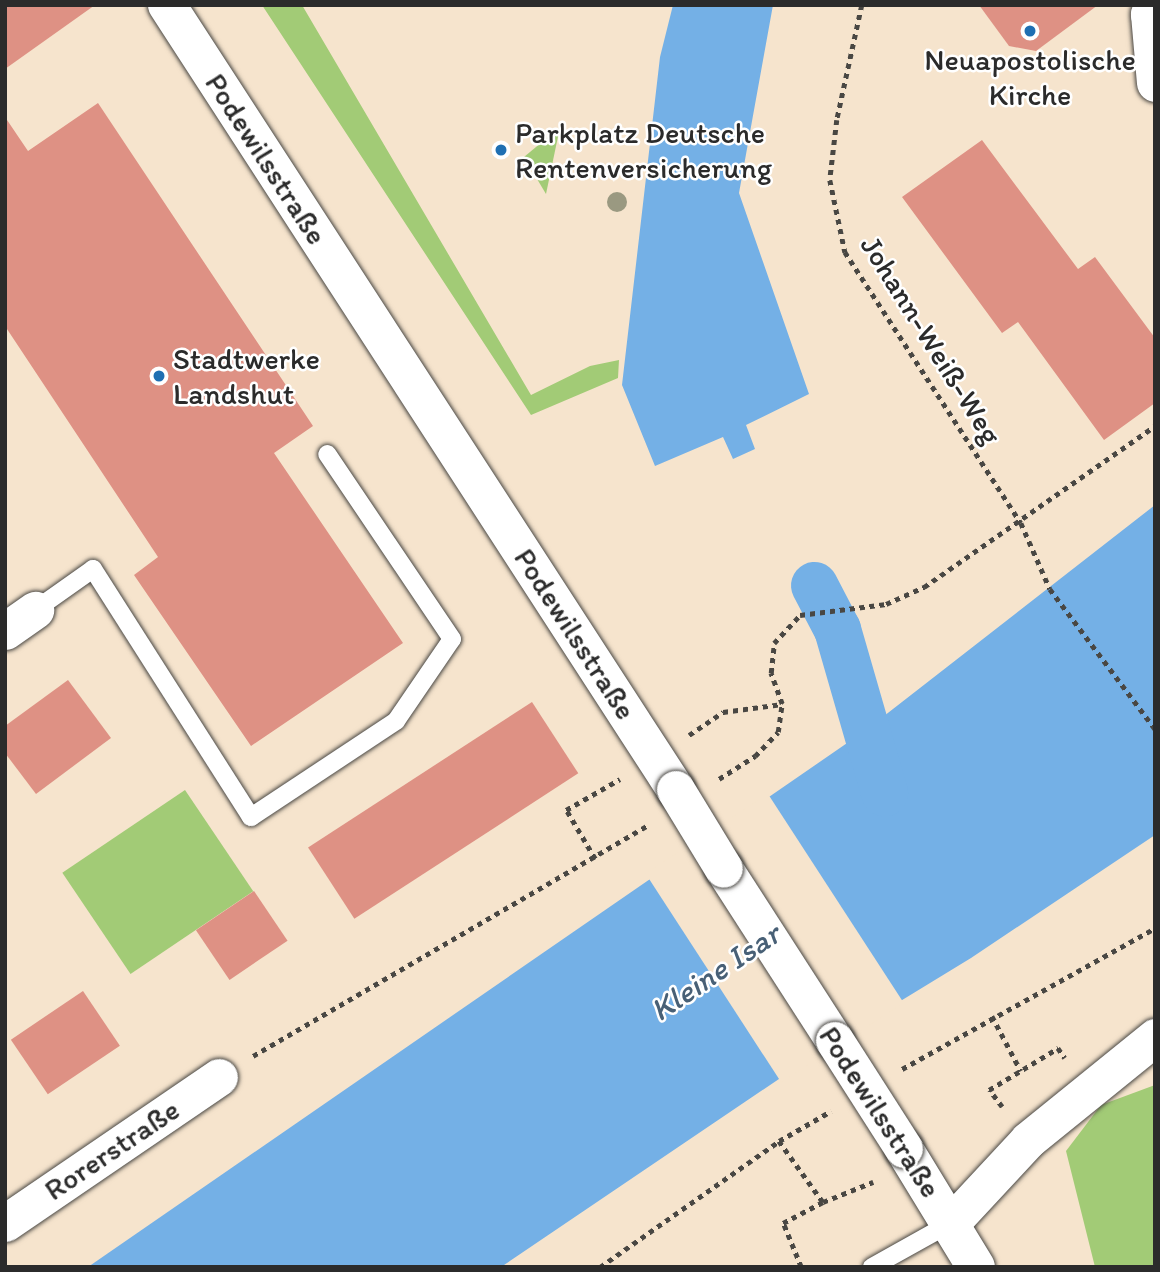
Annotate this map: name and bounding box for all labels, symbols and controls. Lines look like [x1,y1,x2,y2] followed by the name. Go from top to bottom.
[1022,23,1038,39] marker: Neuapostolische Kirche
[924,42,1136,112] place label: Neuapostolische Kirche
[197,67,335,251] street label: Podewilsstraße
[515,115,772,186] place label: Parkplatz Deutsche Rentenversicherung
[493,142,509,158] marker: Parkplatz Deutsche Rentenversicherung
[852,229,1010,451] street label: Johann-Weiß-Weg
[173,341,320,412] place label: Stadtwerke Landshut
[151,368,167,384] marker: Stadtwerke Landshut
[506,542,644,726] street label: Podewilsstraße
[643,915,787,1029] water label: Kleine Isar
[811,1020,949,1204] street label: Podewilsstraße
[38,1092,186,1208] street label: Rorerstraße

